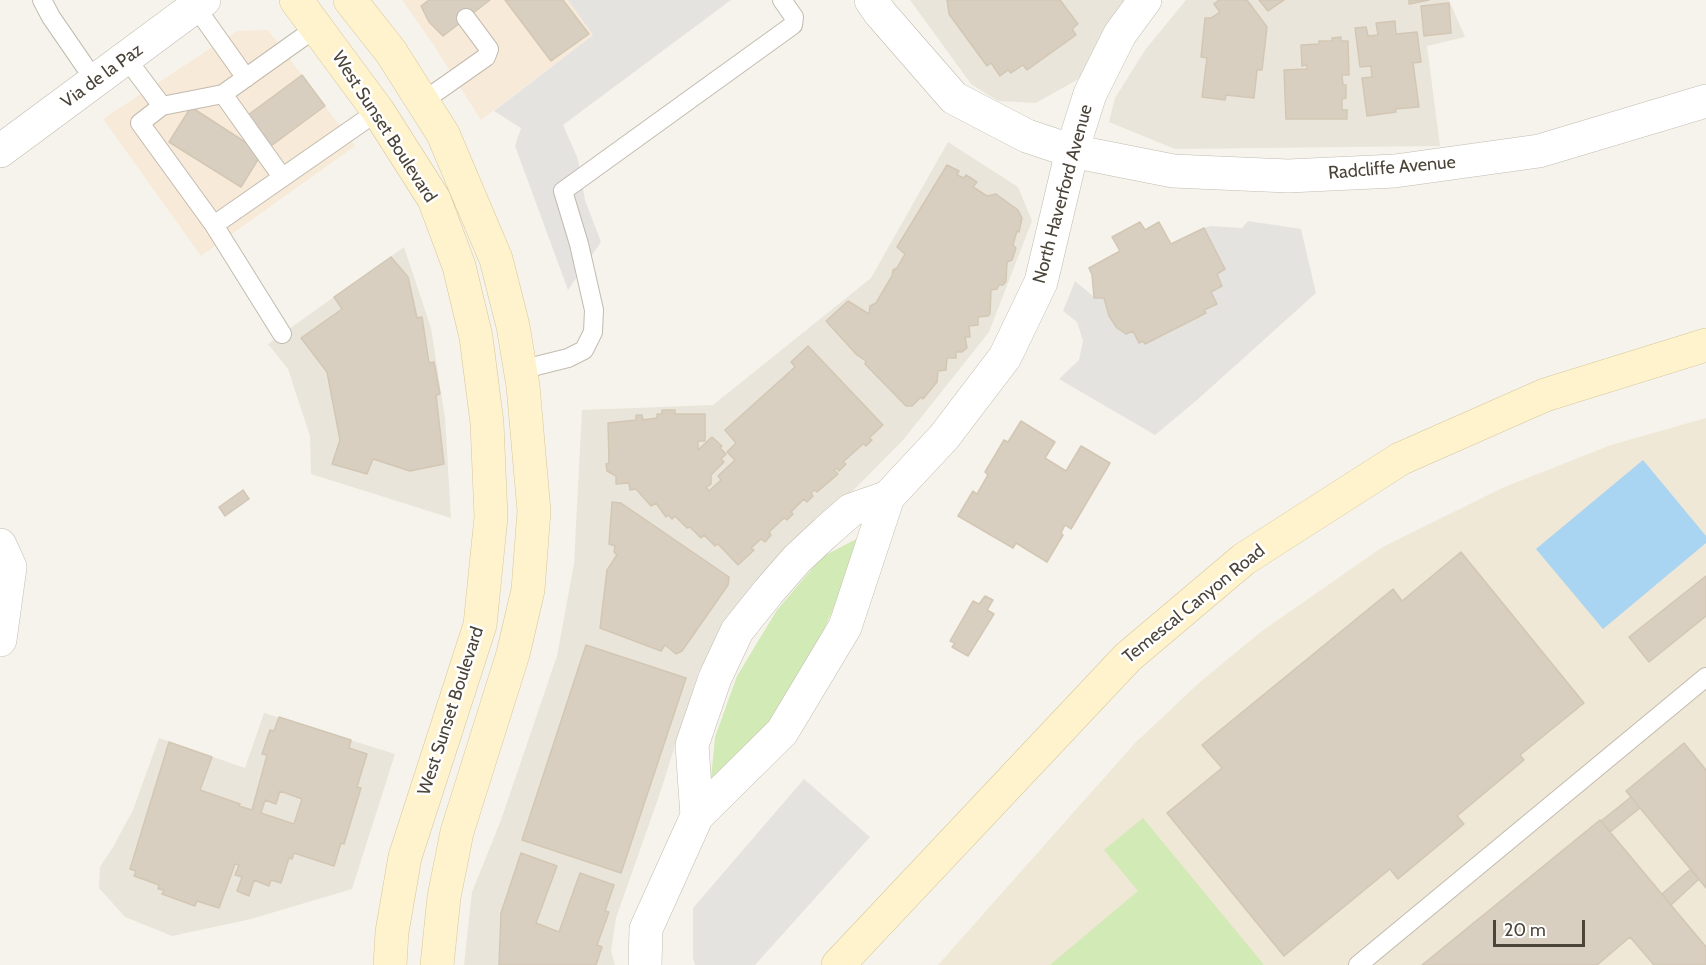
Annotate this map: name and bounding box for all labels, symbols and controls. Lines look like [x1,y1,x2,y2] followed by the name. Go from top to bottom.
[57,39,147,113] street label: Via de la Paz
[327,47,441,207] street label: West Sunset Boulevard
[1029,102,1097,286] street label: North Haverford Avenue
[1327,152,1457,184] street label: Radcliffe Avenue
[1119,540,1269,668] street label: Temescal Canyon Road
[414,624,488,798] street label: West Sunset Boulevard
[1496,908,1588,946] scale bar
[1504,919,1546,941] text: 20 m

